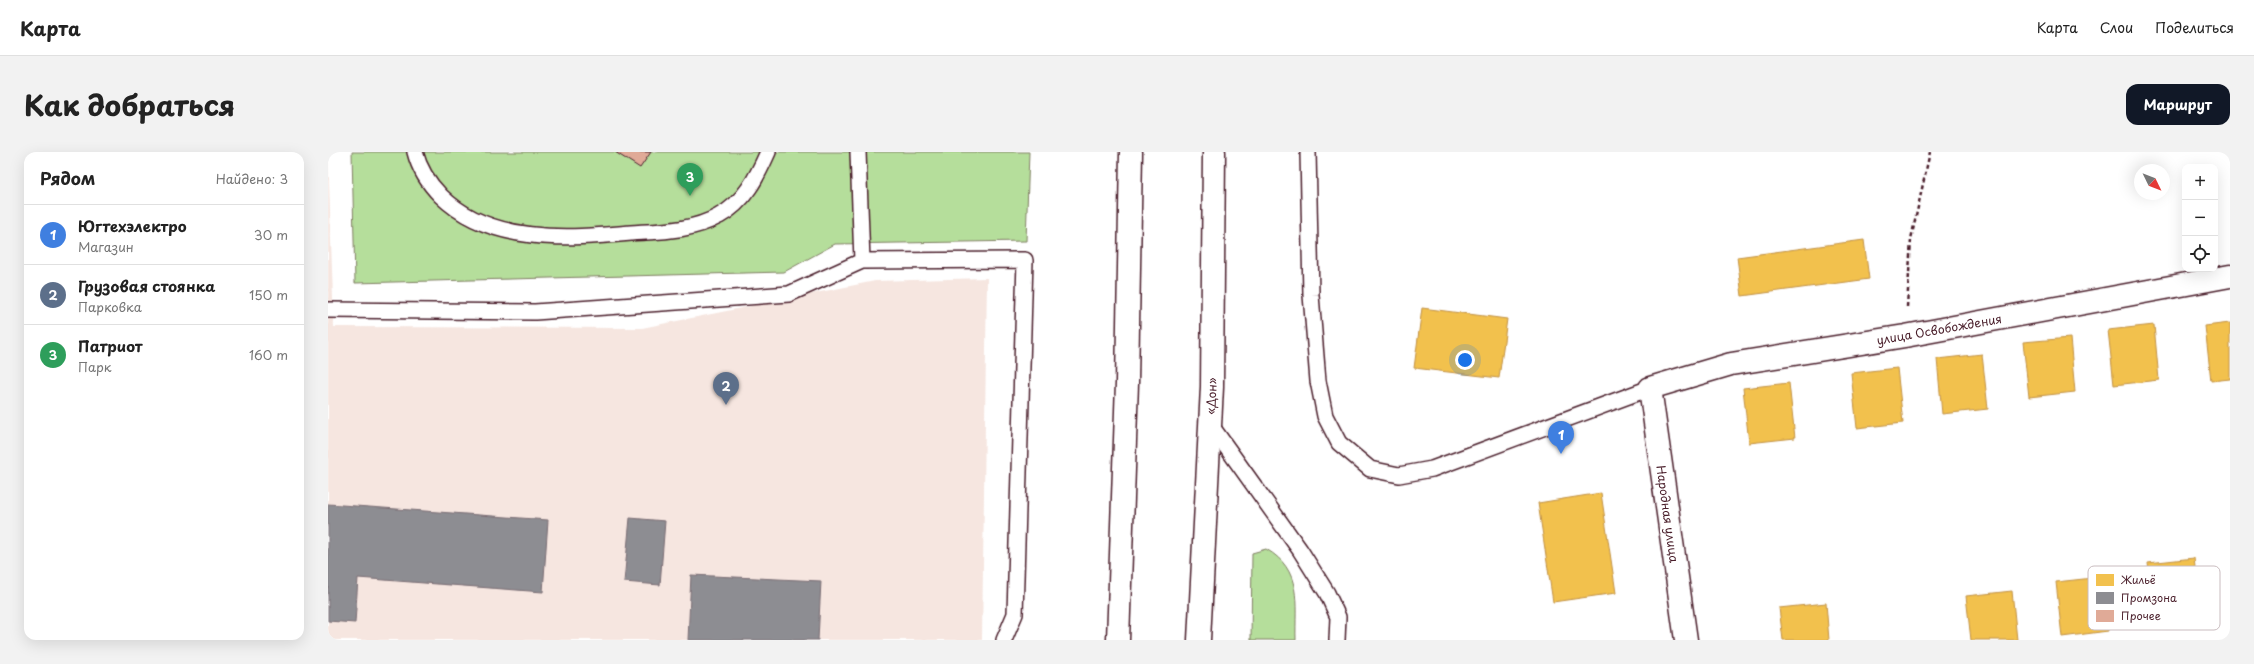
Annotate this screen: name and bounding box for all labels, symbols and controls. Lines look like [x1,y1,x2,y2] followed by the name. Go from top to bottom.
[20,14,81,42] text: Карта
[2037,17,2078,38] text: Карта
[2100,17,2133,38] text: Слои
[2155,17,2234,38] text: Поделиться
[24,83,235,126] text: Как добраться
[2126,84,2230,125] button: Маршрут
[677,163,703,196] pin: 3
[2134,164,2170,200] north arrow
[2182,164,2218,272] map controls
[2182,164,2218,200] button: +
[40,165,95,191] text: Рядом
[216,169,288,188] text: Найдено: 3
[2182,200,2218,236] button: −
[78,214,187,237] text: Югтехэлектро
[50,225,56,244] text: 1
[254,225,288,244] text: 30 m
[2182,236,2218,272] button: locate
[78,237,134,256] text: Магазин
[78,274,215,297] text: Грузовая стоянка
[48,285,58,304] text: 2
[249,285,288,304] text: 150 m
[78,297,142,316] text: Парковка
[1875,309,2003,349] street label: улица Освобождения
[78,334,143,357] text: Патриот
[49,345,57,364] text: 3
[249,345,288,364] text: 160 m
[1455,350,1475,370] your location
[78,357,112,376] text: Парк
[713,372,739,405] pin: 2
[1201,377,1221,415] street label: «Дон»
[1548,421,1574,454] pin: 1
[1652,464,1684,564] street label: Народная улица
[2088,566,2220,630] legend
[2120,571,2156,588] text: Жильё
[2121,589,2177,606] text: Промзона
[2121,607,2161,624] text: Прочее

